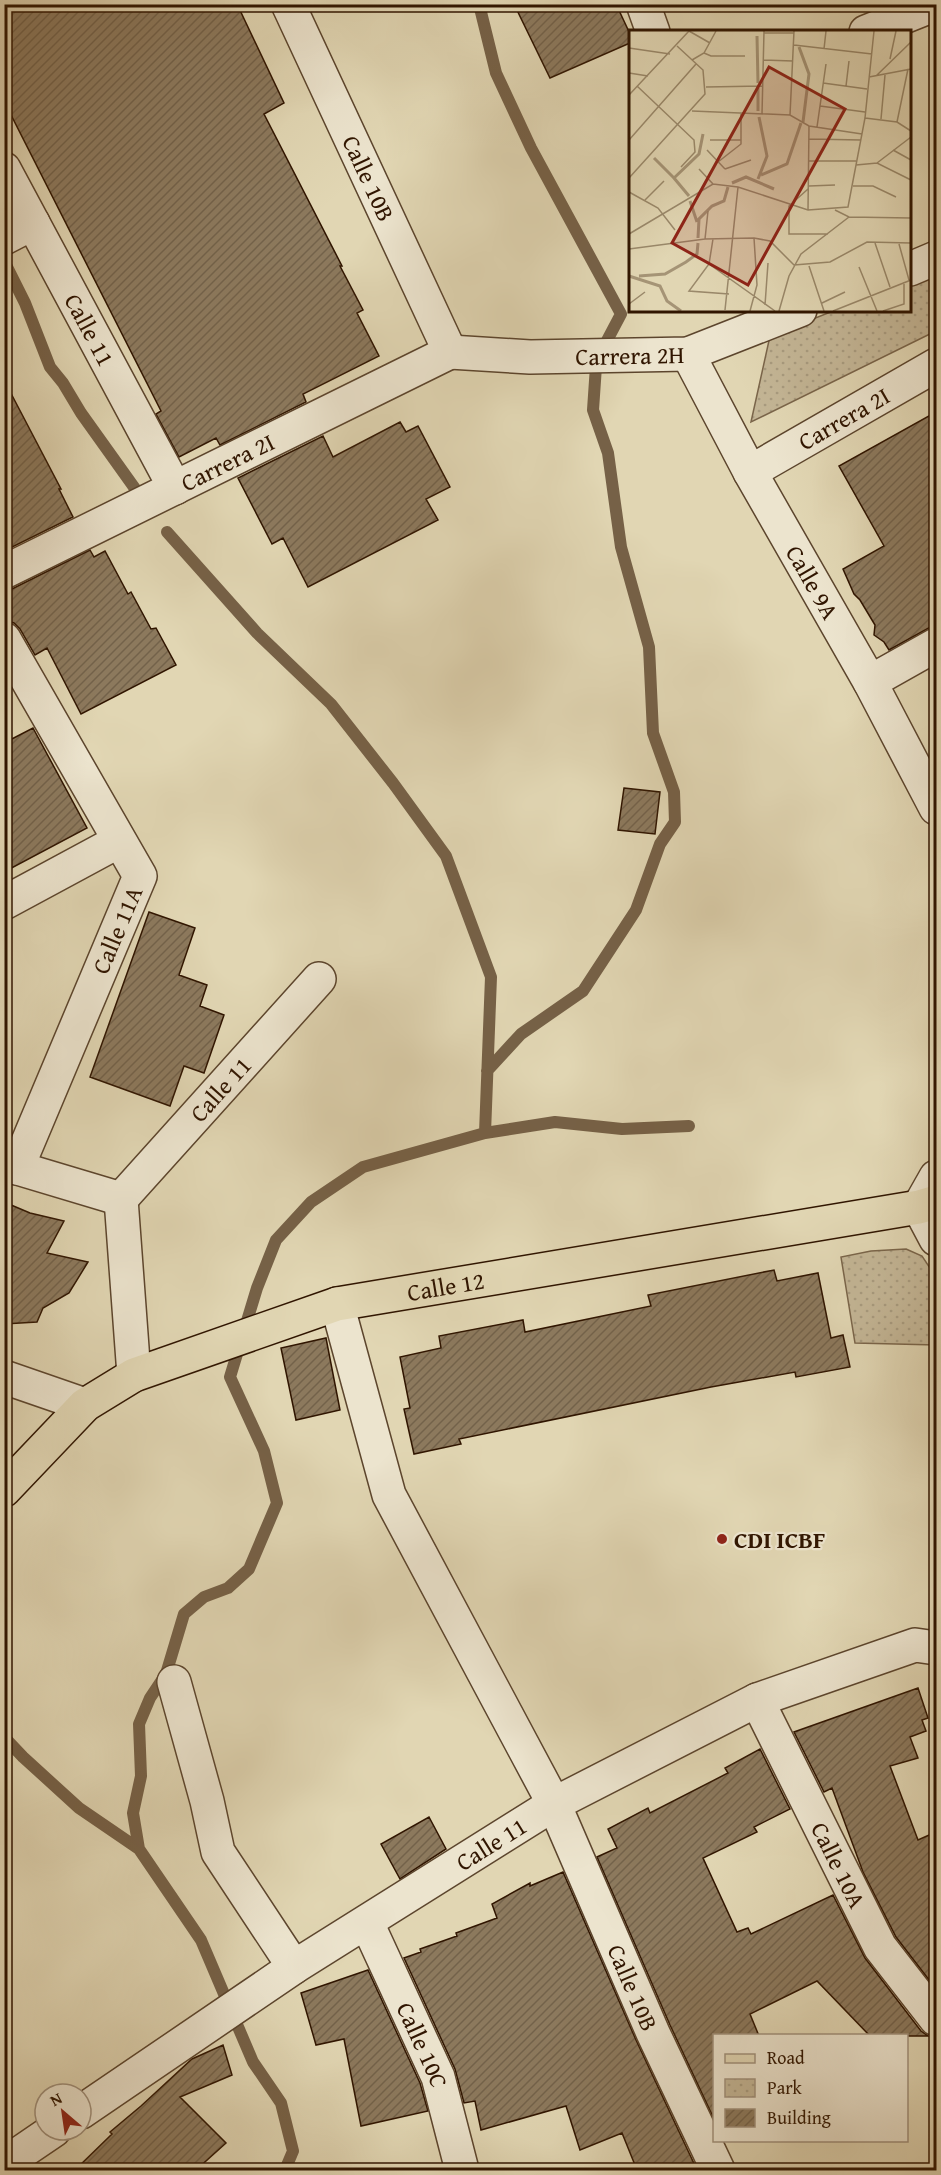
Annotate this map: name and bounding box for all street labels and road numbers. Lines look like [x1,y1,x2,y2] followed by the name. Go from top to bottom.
[334,129,404,227] street label: Calle 10B
[56,287,124,372] street label: Calle 11
[575,337,685,374] street label: Carrera 2H
[791,378,896,458] street label: Carrera 2I
[175,424,280,500] street label: Carrera 2I
[778,538,848,626] street label: Calle 9A
[83,880,151,979] street label: Calle 11A
[181,1048,259,1130] street label: Calle 11
[404,1262,487,1310] street label: Calle 12
[449,1808,533,1879] street label: Calle 11
[803,1816,875,1914] street label: Calle 10A
[599,1939,667,2036] street label: Calle 10B
[388,1996,457,2091] street label: Calle 10C

